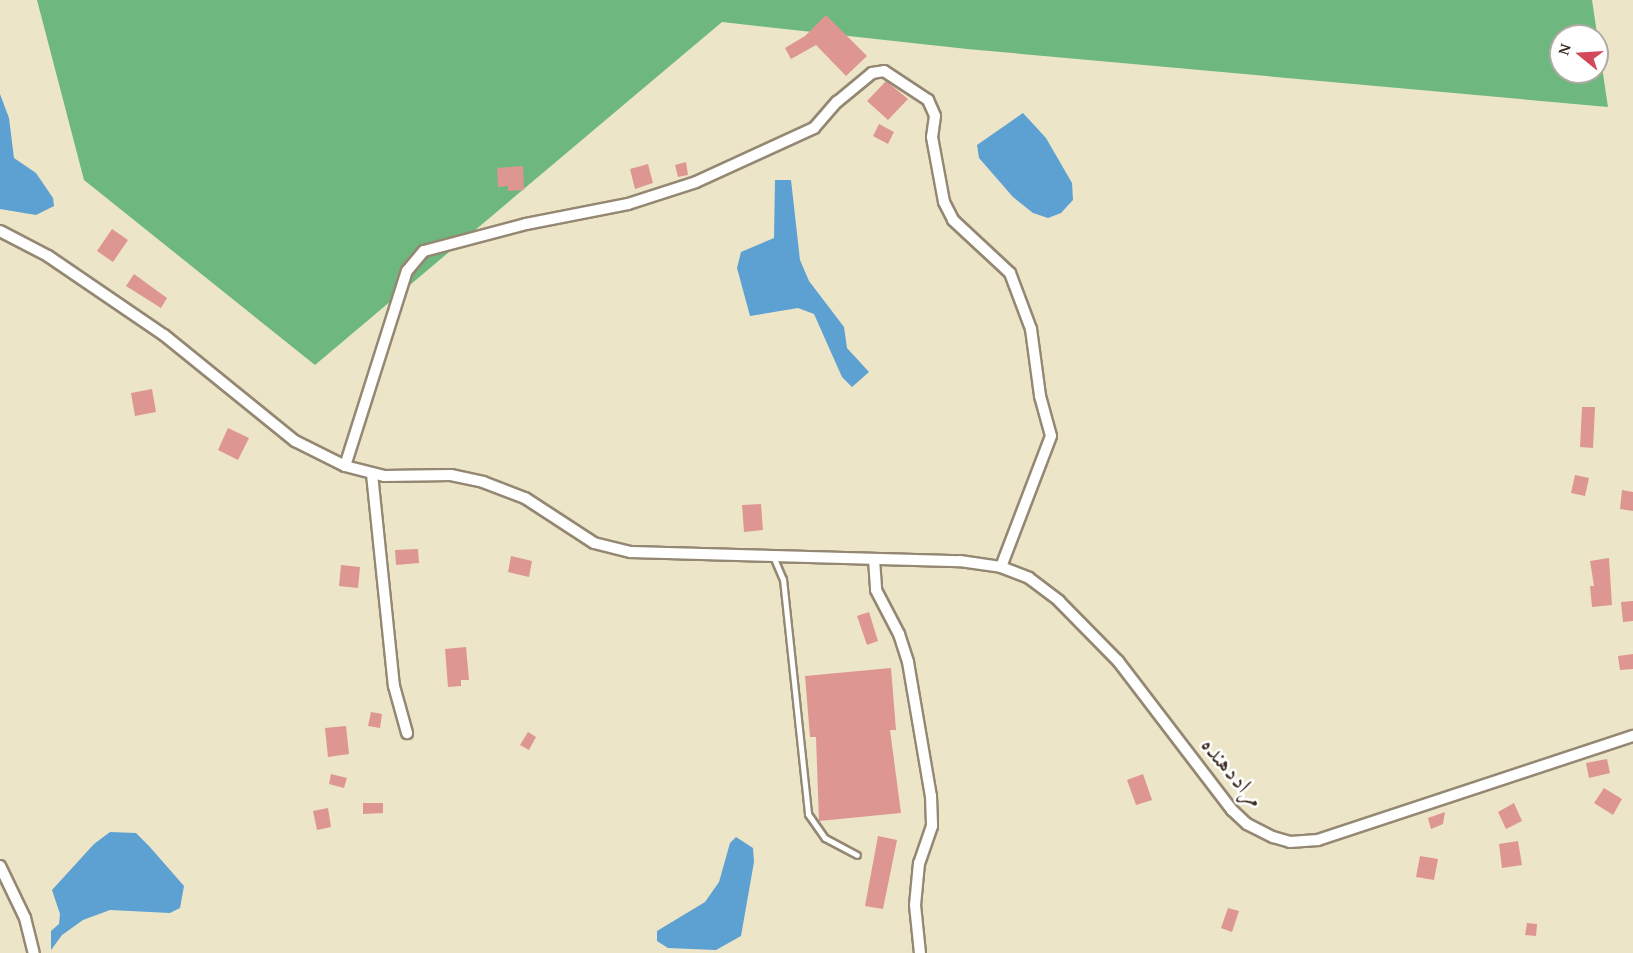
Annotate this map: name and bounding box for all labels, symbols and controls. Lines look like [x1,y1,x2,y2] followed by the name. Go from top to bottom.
[1549,24,1609,84] north arrow
[1551,40,1577,58] text: N
[1195,731,1271,813] street label: مراددهنده

